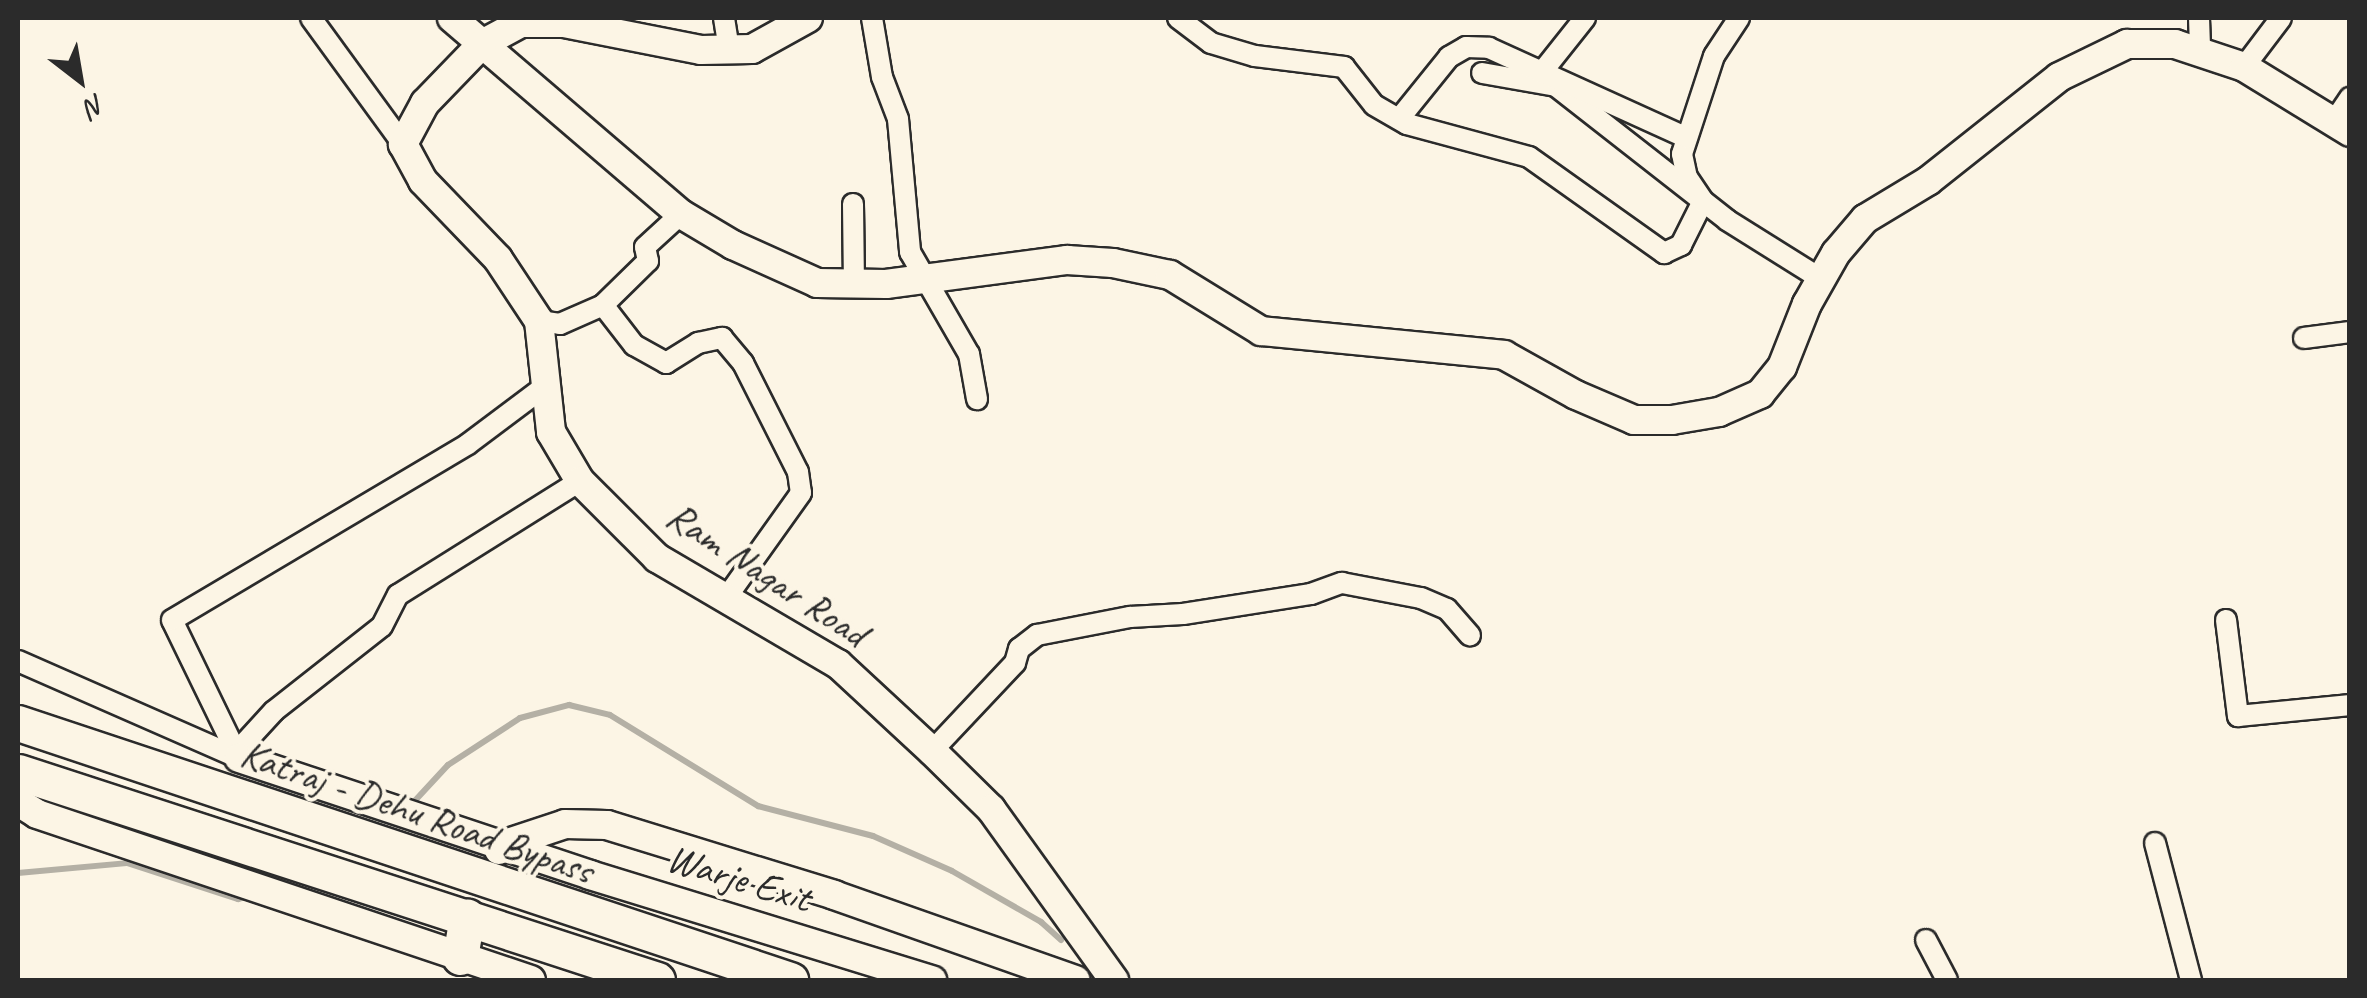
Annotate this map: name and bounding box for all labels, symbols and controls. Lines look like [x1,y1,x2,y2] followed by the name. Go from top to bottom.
[30,30,130,130] north arrow
[79,87,112,126] text: N
[656,490,878,658] street label: Ram Nagar Road
[234,729,600,895] street label: Katraj - Dehu Road Bypass
[661,833,817,923] street label: Warje Exit

